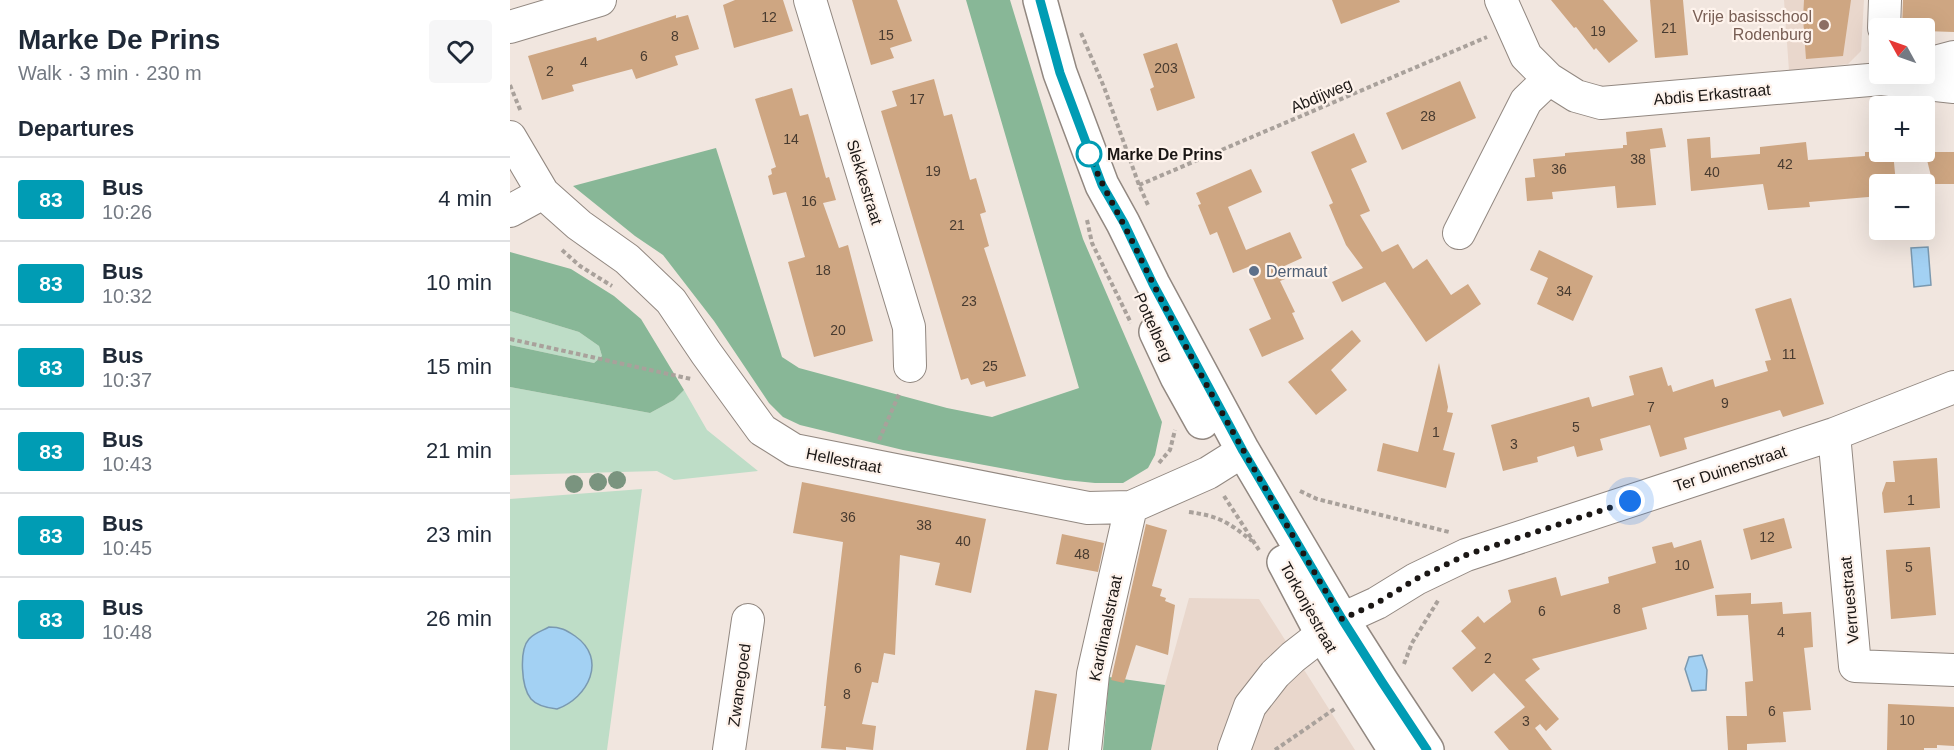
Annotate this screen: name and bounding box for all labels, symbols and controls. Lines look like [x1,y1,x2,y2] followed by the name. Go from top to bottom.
[1693,8,1812,43] place label: Vrije basisschool Rodenburg
[761,9,777,25] house number: 12
[1817,18,1831,32] marker: Vrije basisschool Rodenburg
[1869,18,1935,84] north arrow
[1869,18,1935,240] map controls
[429,20,492,83] button: heart
[1661,20,1677,36] house number: 21
[1590,23,1606,39] house number: 19
[18,24,220,55] text: Marke De Prins
[878,27,894,43] house number: 15
[671,28,679,44] house number: 8
[640,48,648,64] house number: 6
[580,54,588,70] house number: 4
[1154,60,1178,76] house number: 203
[18,62,202,84] text: Walk · 3 min · 230 m
[546,63,554,79] house number: 2
[1288,75,1354,116] street label: Abdijweg
[1653,81,1772,108] street label: Abdis Erkastraat
[909,91,925,107] house number: 17
[1869,96,1935,162] button: +
[1420,108,1436,124] house number: 28
[18,116,134,141] text: Departures
[783,131,799,147] house number: 14
[844,138,886,227] street label: Slekkestraat
[1076,141,1102,167] marker: Marke De Prins
[1107,146,1223,163] place label: Marke De Prins
[1630,151,1646,167] house number: 38
[1777,156,1793,172] house number: 42
[1551,161,1567,177] house number: 36
[925,163,941,179] house number: 19
[1704,164,1720,180] house number: 40
[1869,174,1935,240] button: −
[102,175,144,200] text: Bus
[438,186,492,211] text: 4 min
[39,188,63,211] text: 83
[801,193,817,209] house number: 16
[102,201,152,223] text: 10:26
[949,217,965,233] house number: 21
[102,259,144,284] text: Bus
[815,262,831,278] house number: 18
[1266,263,1328,280] place label: Dermaut
[1247,264,1261,278] marker: Dermaut
[426,270,492,295] text: 10 min
[39,272,63,295] text: 83
[1556,283,1572,299] house number: 34
[102,285,152,307] text: 10:32
[1131,290,1176,364] street label: Pottelberg
[961,293,977,309] house number: 23
[830,322,846,338] house number: 20
[102,343,144,368] text: Bus
[1782,346,1796,362] house number: 11
[426,354,492,379] text: 15 min
[39,356,63,379] text: 83
[982,358,998,374] house number: 25
[102,369,152,391] text: 10:37
[1721,395,1729,411] house number: 9
[1647,399,1655,415] house number: 7
[1572,419,1580,435] house number: 5
[1432,424,1440,440] house number: 1
[102,427,144,452] text: Bus
[1510,436,1518,452] house number: 3
[426,438,492,463] text: 21 min
[39,440,63,463] text: 83
[1672,442,1789,495] street label: Ter Duinenstraat
[805,445,884,476] street label: Hellestraat
[102,453,152,475] text: 10:43
[1615,486,1645,516] your location
[1907,492,1915,508] house number: 1
[840,509,856,525] house number: 36
[102,511,144,536] text: Bus
[916,517,932,533] house number: 38
[426,522,492,547] text: 23 min
[39,524,63,547] text: 83
[1759,529,1775,545] house number: 12
[955,533,971,549] house number: 40
[102,537,152,559] text: 10:45
[1074,546,1090,562] house number: 48
[1837,555,1862,644] street label: Verruestraat
[1674,557,1690,573] house number: 10
[1277,559,1341,656] street label: Torkonjestraat
[1905,559,1913,575] house number: 5
[1086,573,1125,683] street label: Kardinaalstraat
[102,595,144,620] text: Bus
[1613,601,1621,617] house number: 8
[1538,603,1546,619] house number: 6
[426,606,492,631] text: 26 min
[39,608,63,631] text: 83
[102,621,152,643] text: 10:48
[1777,624,1785,640] house number: 4
[725,642,754,728] street label: Zwanegoed
[1484,650,1492,666] house number: 2
[854,660,862,676] house number: 6
[843,686,851,702] house number: 8
[1768,703,1776,719] house number: 6
[1899,712,1915,728] house number: 10
[1522,713,1530,729] house number: 3

